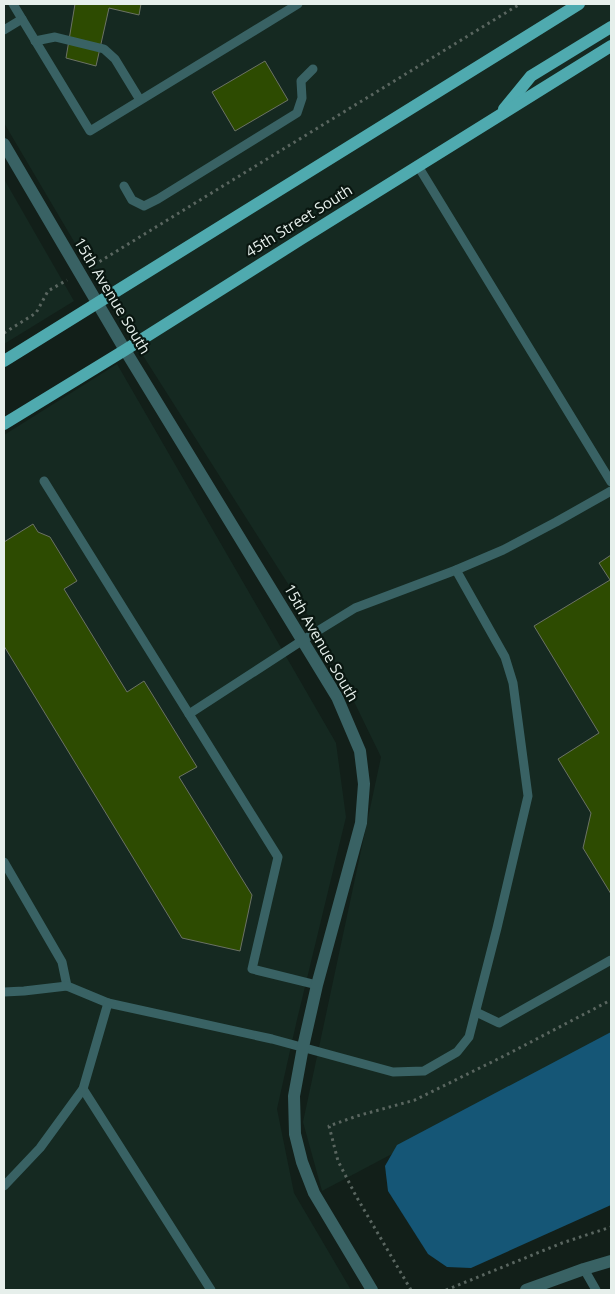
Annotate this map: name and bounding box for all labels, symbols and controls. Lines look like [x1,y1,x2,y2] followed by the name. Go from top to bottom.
[241,179,356,261] street label: 45th Street South
[70,233,156,358] street label: 15th Avenue South
[280,580,364,705] street label: 15th Avenue South

